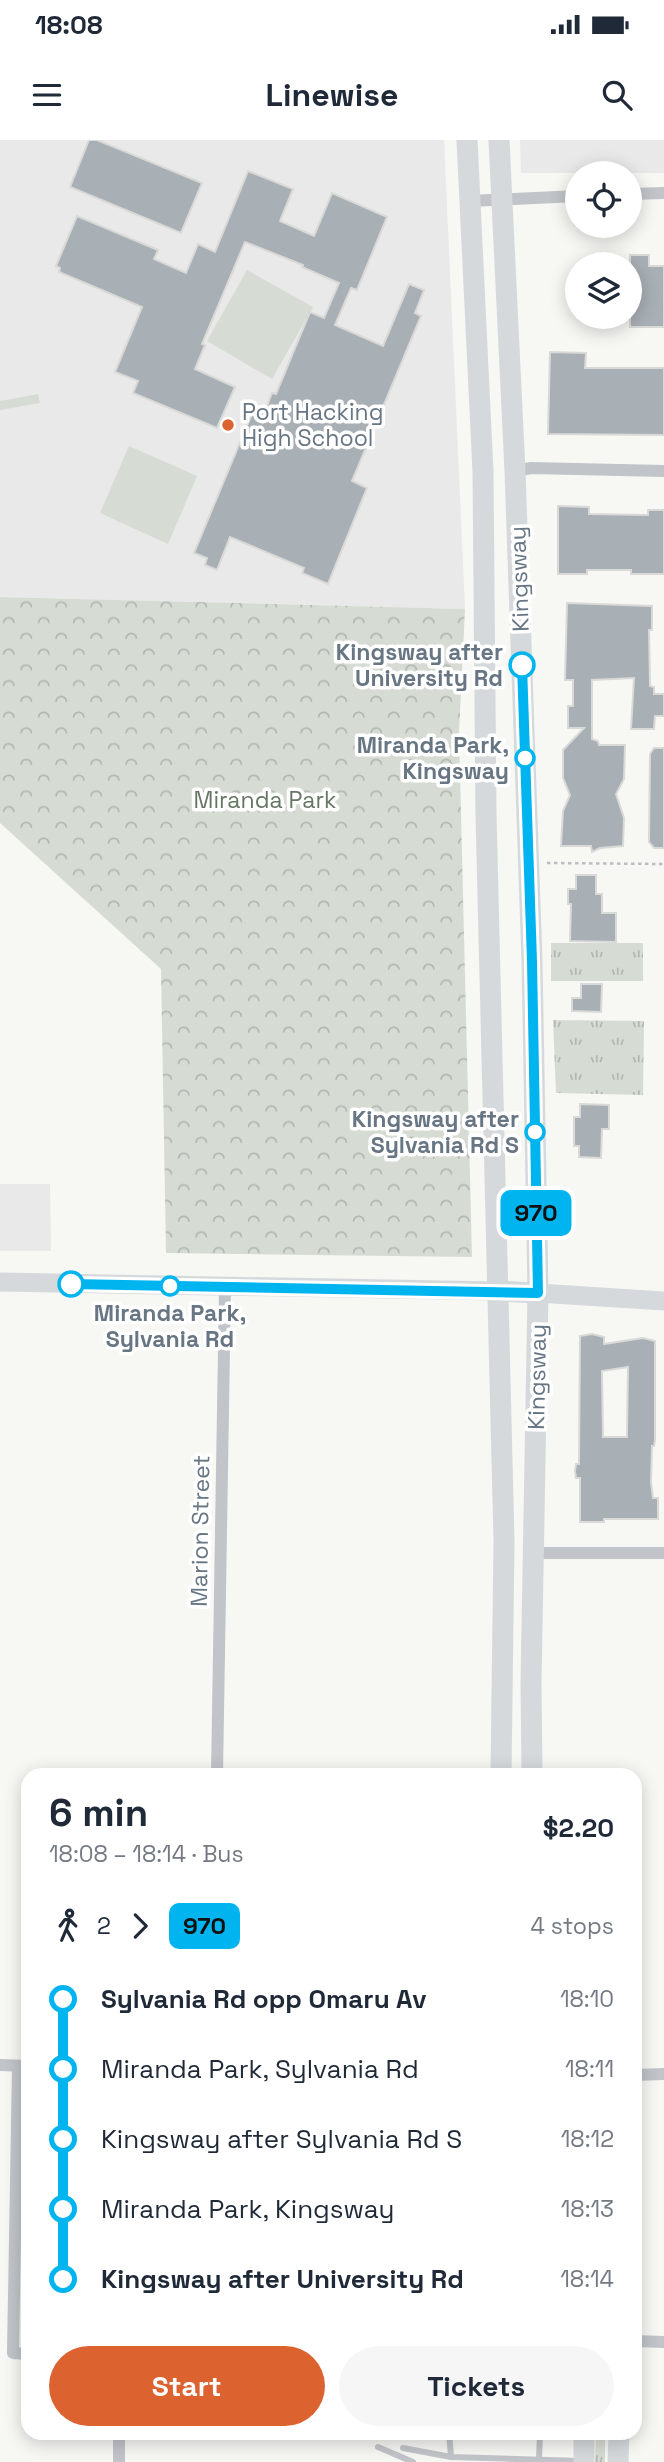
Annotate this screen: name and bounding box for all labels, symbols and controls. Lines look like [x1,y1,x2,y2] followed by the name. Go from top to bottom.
[35,8,103,42] text: 18:08
[266,75,398,115] text: Linewise
[28,76,66,114] icon: menu
[598,76,636,114] icon: search
[565,161,642,329] map controls
[565,161,642,238] button: locate
[565,252,642,329] button: layers
[242,397,383,453] place label: Port Hacking High School
[220,417,236,433] marker: Port Hacking High School
[502,526,536,632] street label: Kingsway
[336,637,503,693] place label: Kingsway after University Rd
[509,652,535,678] marker: Kingsway after University Rd
[357,730,509,786] place label: Miranda Park, Kingsway
[515,748,535,768] marker: Miranda Park, Kingsway
[194,785,336,815] park label: Miranda Park
[352,1104,519,1160] place label: Kingsway after Sylvania Rd S
[525,1122,545,1142] marker: Kingsway after Sylvania Rd S
[496,1190,576,1236] line badge: 970
[514,1197,558,1228] text: 970
[58,1271,84,1297] unlabelled marker
[160,1276,180,1296] marker: Miranda Park, Sylvania Rd
[94,1298,246,1354] place label: Miranda Park, Sylvania Rd
[521,1324,553,1430] street label: Kingsway
[184,1455,216,1607] street label: Marion Street
[49,1789,148,1837] text: 6 min
[543,1811,614,1845] text: $2.20
[49,1839,244,1869] text: 18:08 – 18:14 · Bus
[49,1907,87,1945] icon: walk
[121,1907,159,1945] icon: forward
[183,1910,226,1941] text: 970
[97,1911,111,1941] text: 2
[531,1911,614,1941] text: 4 stops
[101,1982,426,2016] text: Sylvania Rd opp Omaru Av
[560,1984,614,2014] text: 18:10
[101,2052,419,2086] text: Miranda Park, Sylvania Rd
[565,2054,614,2084] text: 18:11
[101,2122,462,2156] text: Kingsway after Sylvania Rd S
[561,2124,614,2154] text: 18:12
[101,2192,394,2226] text: Miranda Park, Kingsway
[561,2194,614,2224] text: 18:13
[101,2262,464,2296] text: Kingsway after University Rd
[560,2264,614,2294] text: 18:14
[49,2346,325,2426] button: Start
[339,2346,614,2426] button: Tickets

